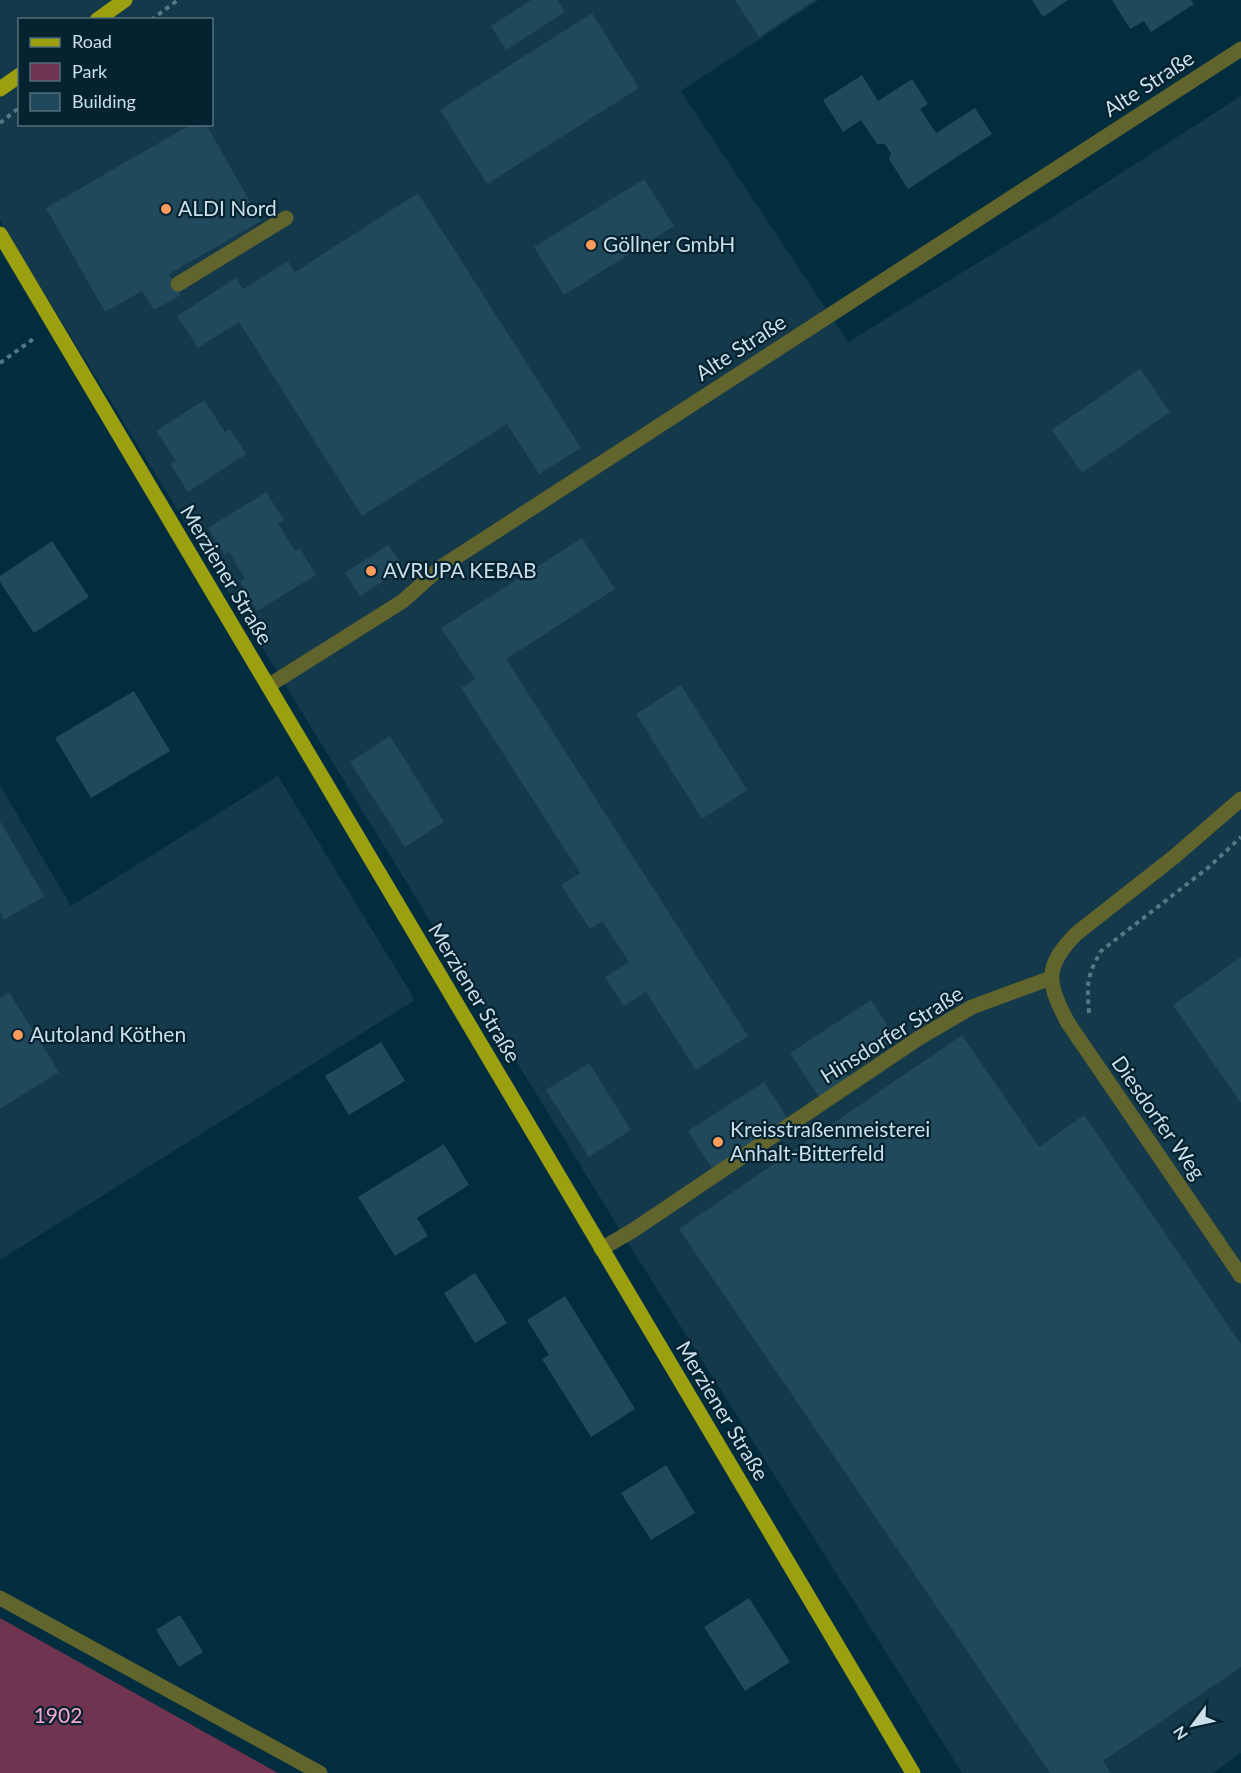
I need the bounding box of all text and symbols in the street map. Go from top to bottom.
legend [18,18,213,126]
text: Road [72,30,112,52]
street label: Alte Straße [1098,44,1198,121]
text: Park [72,60,108,82]
text: Building [72,90,136,112]
place label: ALDI Nord [178,195,277,220]
marker: ALDI Nord [159,202,173,216]
place label: Göllner GmbH [603,231,735,256]
marker: Göllner GmbH [584,238,598,252]
street label: Alte Straße [690,308,790,385]
street label: Merziener Straße [176,500,279,649]
place label: AVRUPA KEBAB [383,557,536,582]
marker: AVRUPA KEBAB [364,564,378,578]
street label: Merziener Straße [424,918,527,1067]
street label: Hinsdorfer Straße [815,980,967,1088]
place label: Autoland Köthen [30,1021,186,1046]
marker: Autoland Köthen [11,1028,25,1042]
street label: Diesdorfer Weg [1107,1050,1211,1184]
place label: Kreisstraßenmeisterei Anhalt-Bitterfeld [730,1116,930,1165]
marker: Kreisstraßenmeisterei Anhalt-Bitterfeld [711,1135,725,1149]
street label: Merziener Straße [672,1336,775,1485]
north arrow [1163,1695,1223,1755]
park label: 1902 [34,1702,82,1727]
text: N [1169,1723,1191,1744]

